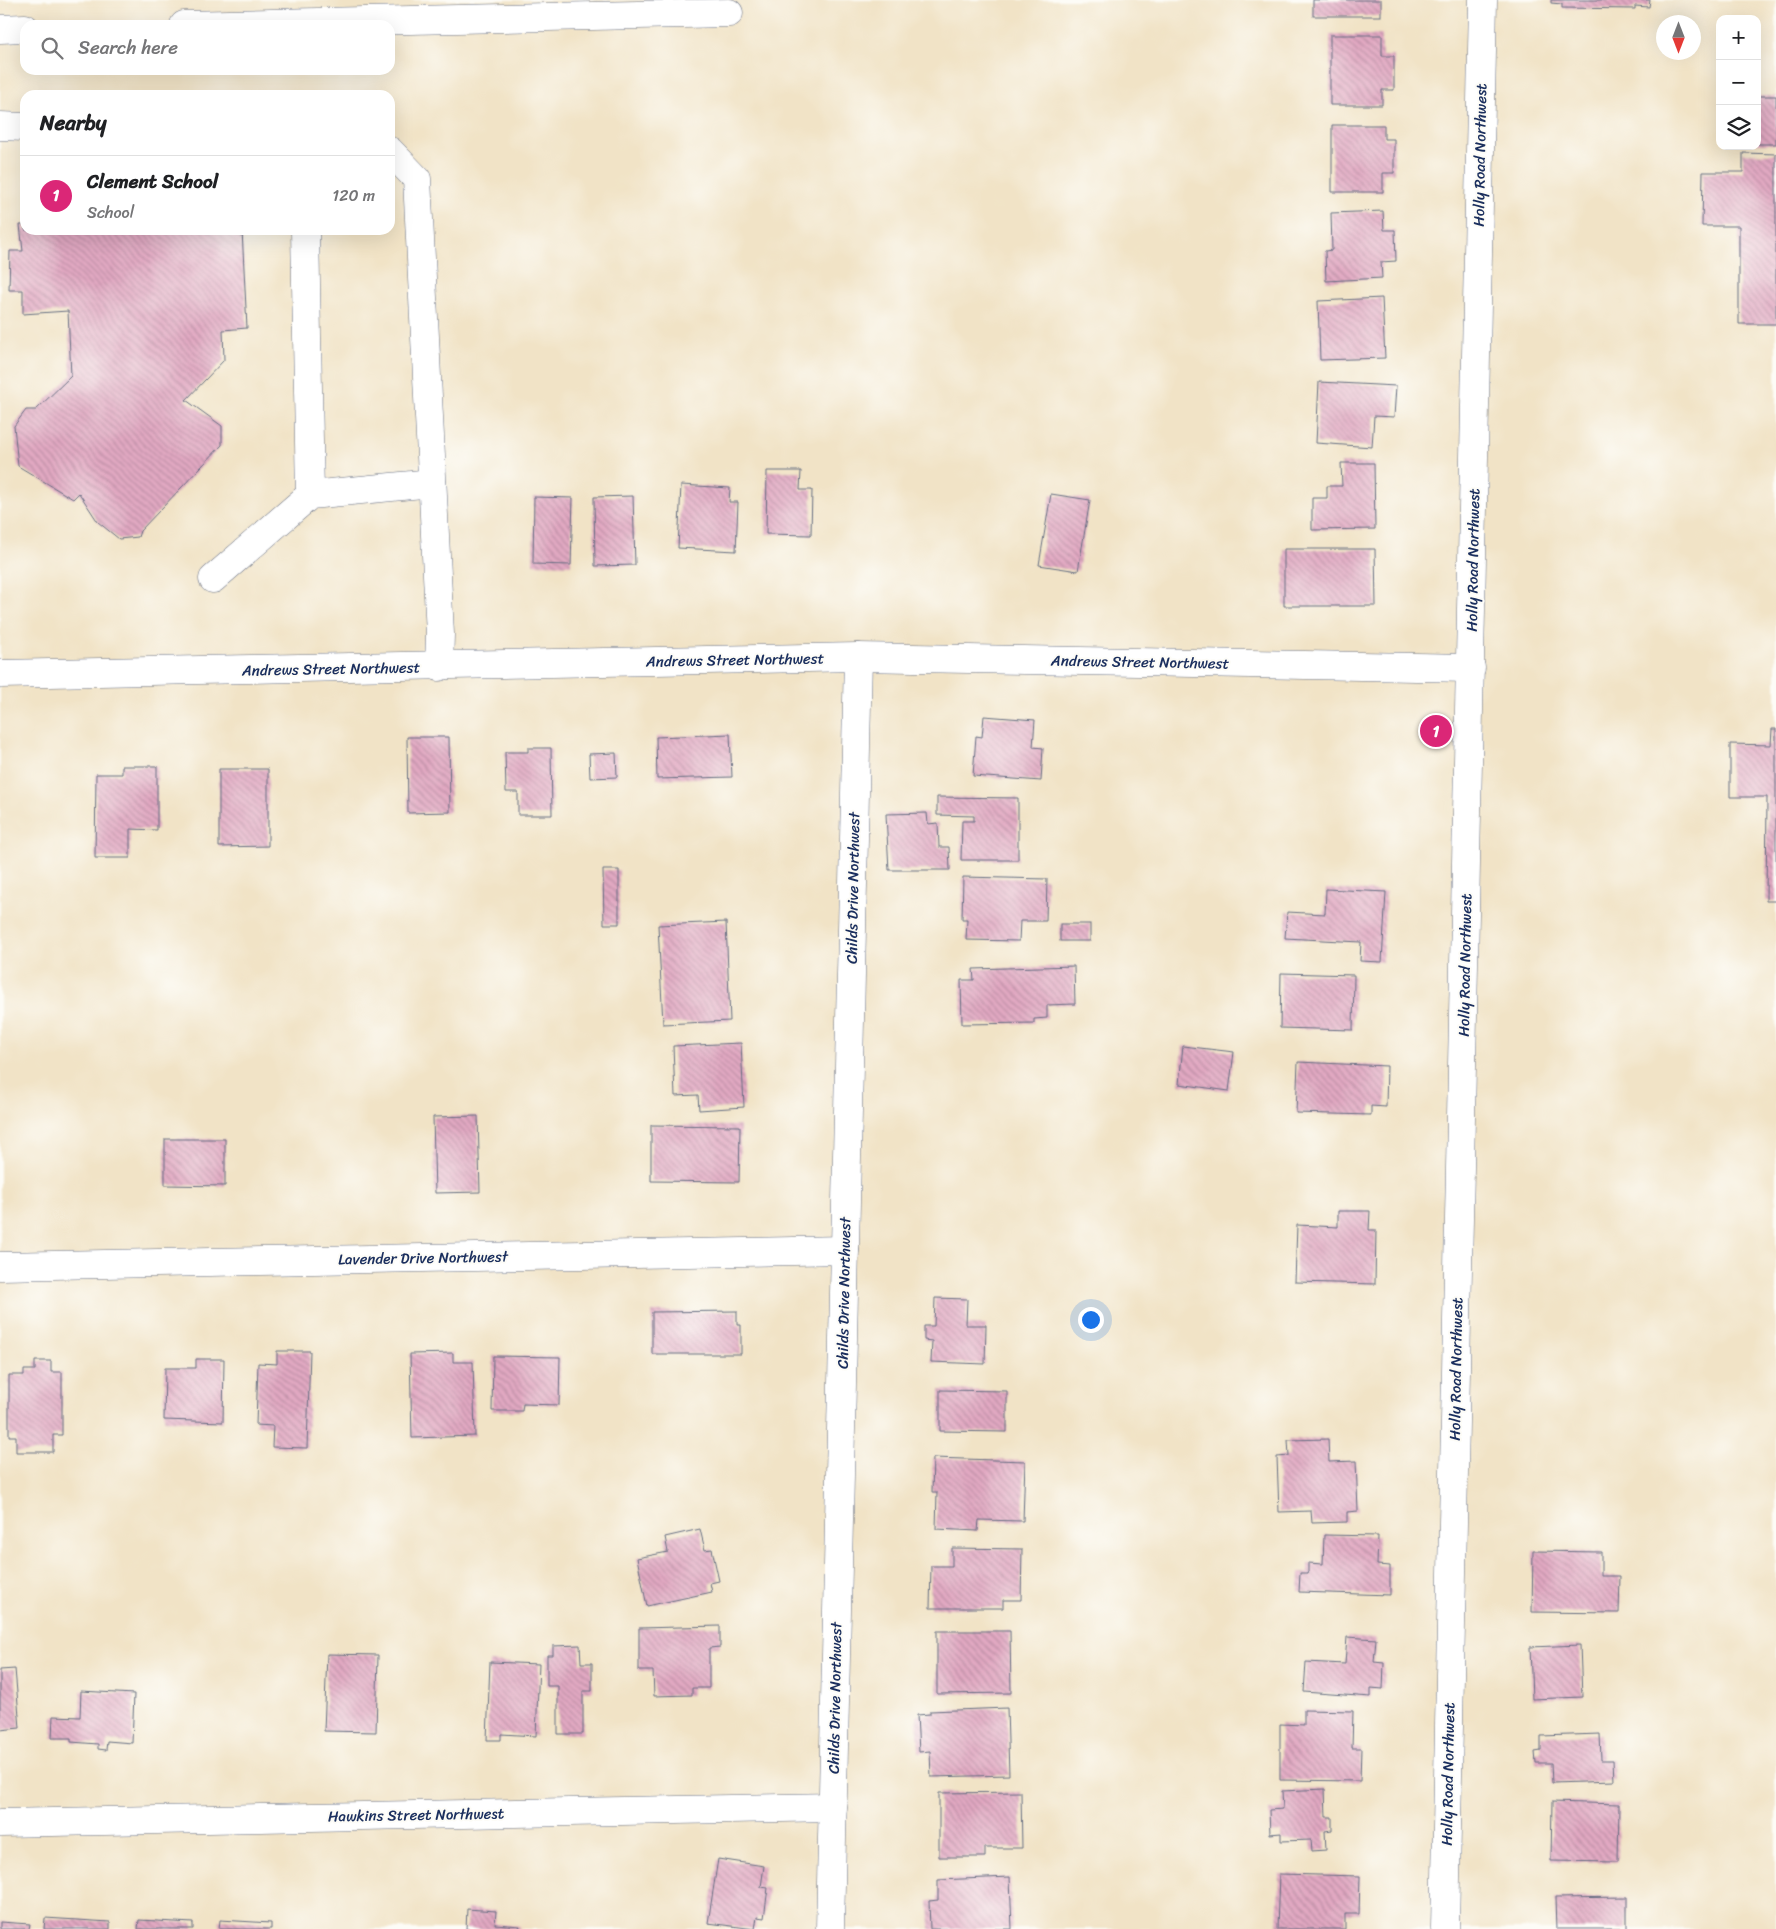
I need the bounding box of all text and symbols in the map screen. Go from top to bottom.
north arrow [1656,15,1701,60]
map controls [1716,15,1761,150]
button: + [1716,15,1761,60]
search box [20,20,395,75]
text: Search here [78,31,178,64]
icon: search [38,34,66,62]
button: − [1716,60,1761,105]
street label: Holly Road Northwest [1466,83,1494,227]
text: Nearby [40,104,106,142]
button: layers [1716,105,1761,150]
text: Clement School [87,165,218,198]
text: 1 [53,181,59,210]
text: 120 m [332,181,375,210]
text: School [87,198,134,227]
street label: Holly Road Northwest [1459,488,1487,632]
street label: Andrews Street Northwest [645,645,825,675]
street label: Andrews Street Northwest [1050,647,1230,677]
street label: Andrews Street Northwest [241,654,421,684]
pin: 1 [1420,712,1452,750]
street label: Childs Drive Northwest [839,811,867,964]
street label: Holly Road Northwest [1451,893,1479,1037]
street label: Childs Drive Northwest [830,1216,858,1369]
street label: Lavender Drive Northwest [338,1244,509,1272]
street label: Holly Road Northwest [1442,1297,1470,1441]
your location [1078,1307,1104,1333]
street label: Childs Drive Northwest [821,1621,849,1774]
street label: Holly Road Northwest [1434,1702,1462,1846]
street label: Hawkins Street Northwest [328,1800,505,1830]

